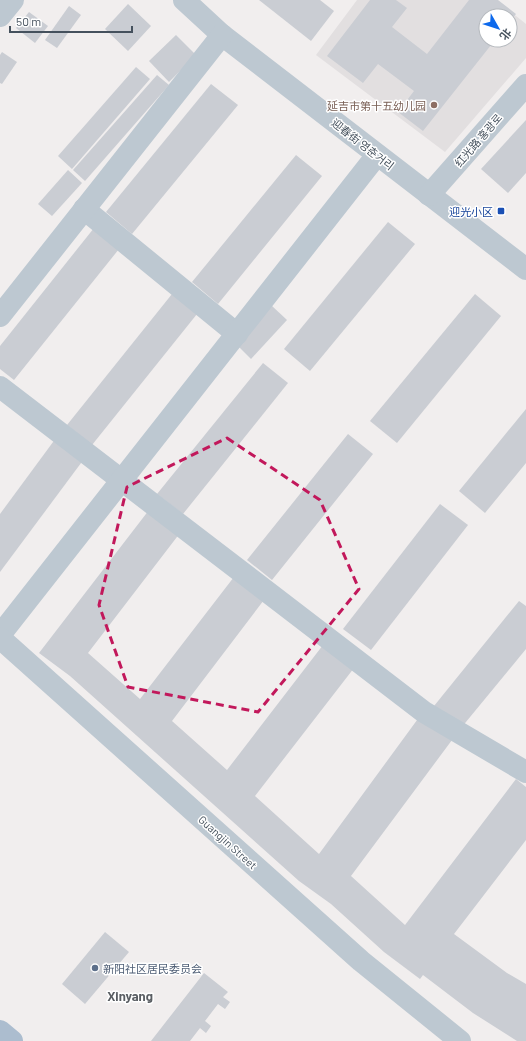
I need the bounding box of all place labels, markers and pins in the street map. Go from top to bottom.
place label: 延吉市第十五幼儿园 [327,99,426,112]
marker: 延吉市第十五幼儿园 [429,100,439,110]
place label: 迎光小区 [449,205,493,218]
marker: 迎光小区 [496,206,506,216]
place label: 新阳社区居民委员会 [103,962,202,975]
marker: 新阳社区居民委员会 [90,963,100,973]

